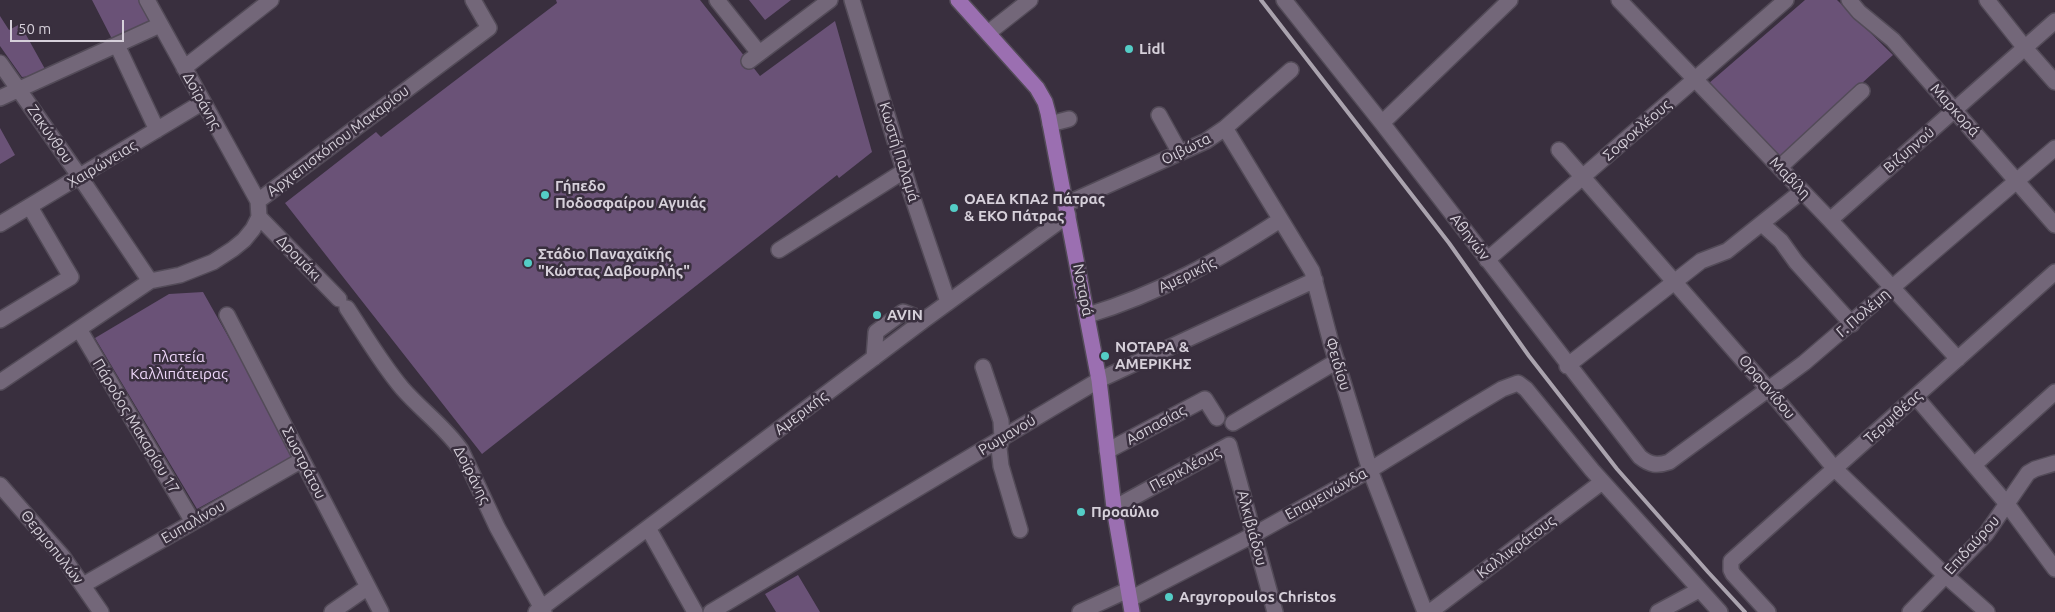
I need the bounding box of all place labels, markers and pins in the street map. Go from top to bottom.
place label: Lidl [1139,40,1165,58]
marker: Lidl [1123,43,1135,55]
place label: Γήπεδο Ποδοσφαίρου Αγυιάς [555,177,706,212]
marker: Γήπεδο Ποδοσφαίρου Αγυιάς [539,189,551,201]
place label: ΟΑΕΔ ΚΠΑ2 Πάτρας & ΕΚΟ Πάτρας [964,190,1105,225]
marker: ΟΑΕΔ ΚΠΑ2 Πάτρας & ΕΚΟ Πάτρας [948,202,960,214]
place label: Στάδιο Παναχαϊκής "Κώστας Δαβουρλής" [538,245,690,280]
marker: Στάδιο Παναχαϊκής "Κώστας Δαβουρλής" [522,257,534,269]
place label: AVIN [887,306,923,324]
marker: AVIN [871,309,883,321]
place label: ΝΟΤΑΡΑ & ΑΜΕΡΙΚΗΣ [1115,338,1192,373]
marker: ΝΟΤΑΡΑ & ΑΜΕΡΙΚΗΣ [1099,350,1111,362]
place label: Προαύλιο [1091,503,1159,521]
marker: Προαύλιο [1075,506,1087,518]
place label: Argyropoulos Christos [1179,588,1336,606]
marker: Argyropoulos Christos [1163,591,1175,603]

